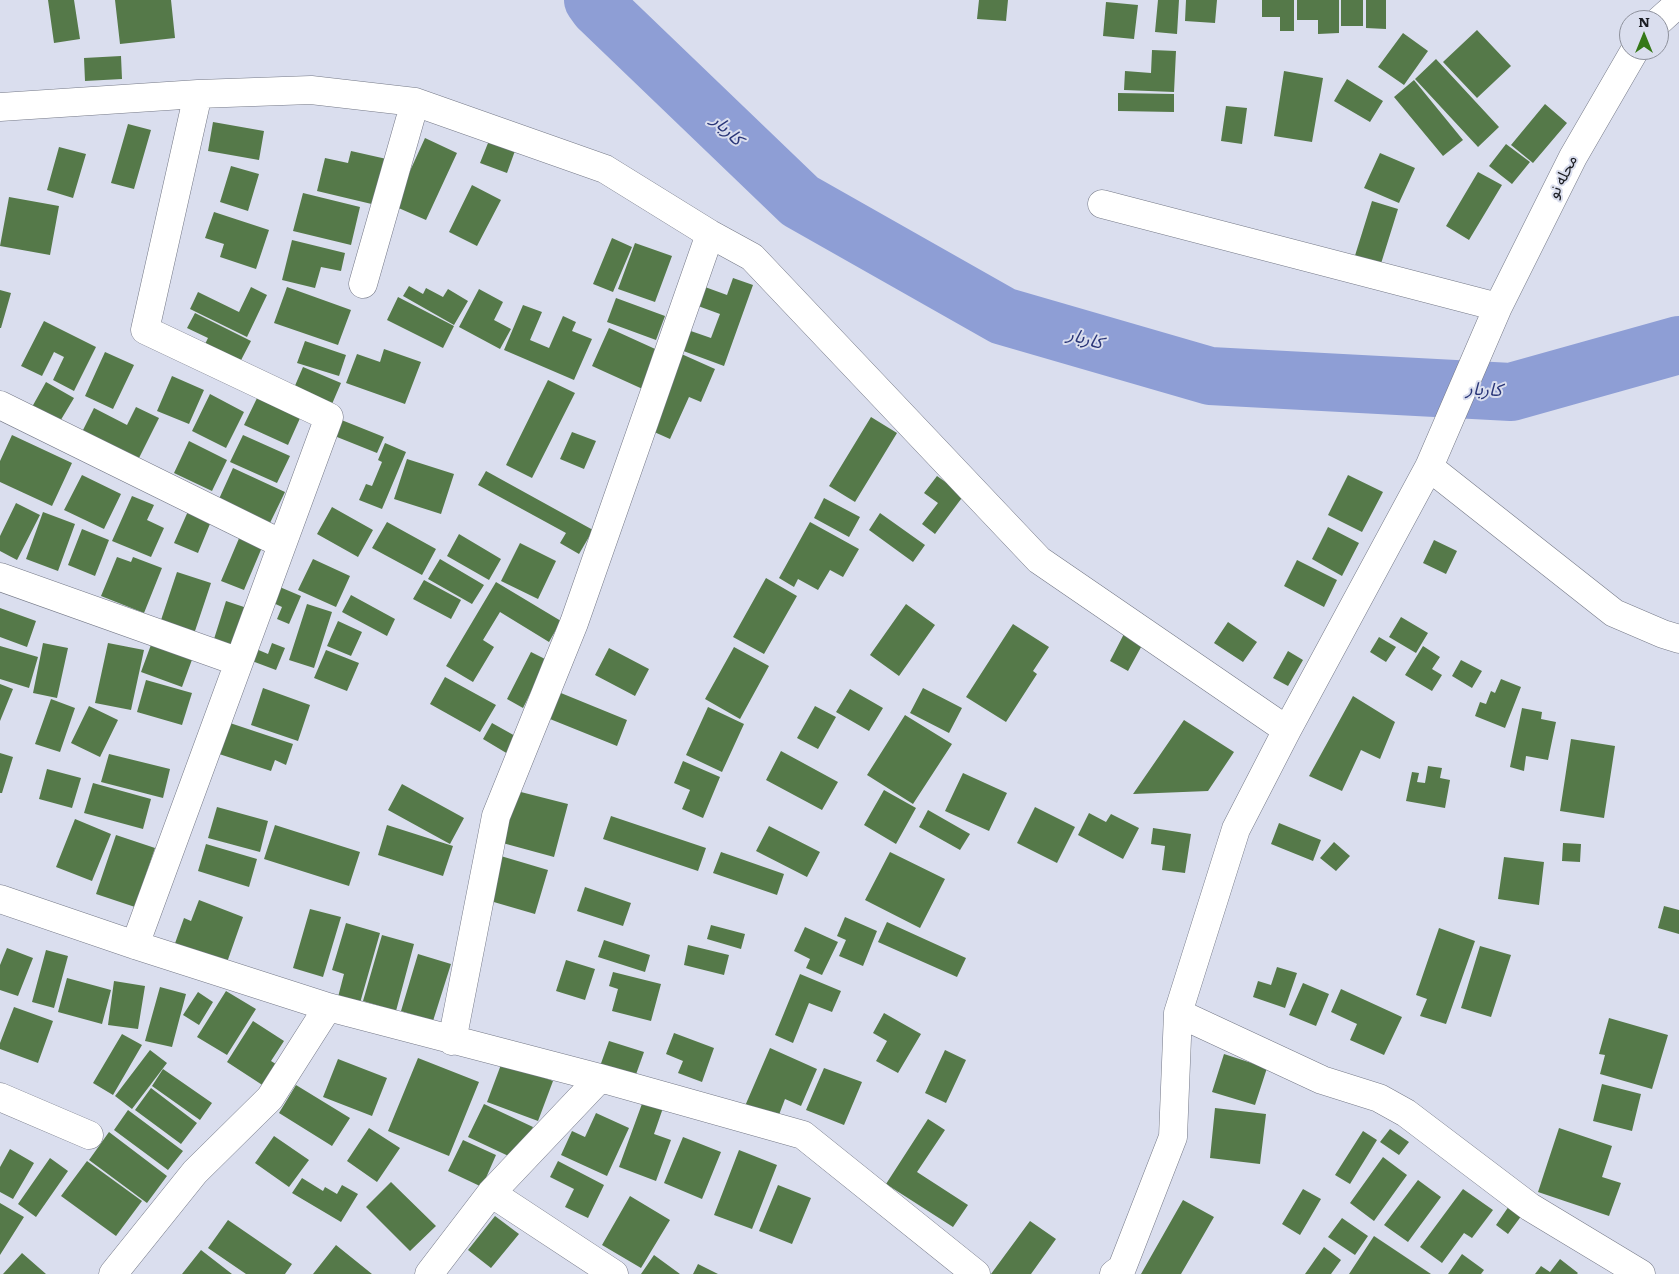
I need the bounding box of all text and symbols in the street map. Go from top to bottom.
north arrow [1619,10,1669,60]
text: N [1638,11,1650,31]
water label: کاربار [707,110,747,150]
street label: محله نو [1544,152,1582,202]
water label: کاربار [1065,324,1105,354]
water label: کاربار [1466,378,1502,402]

